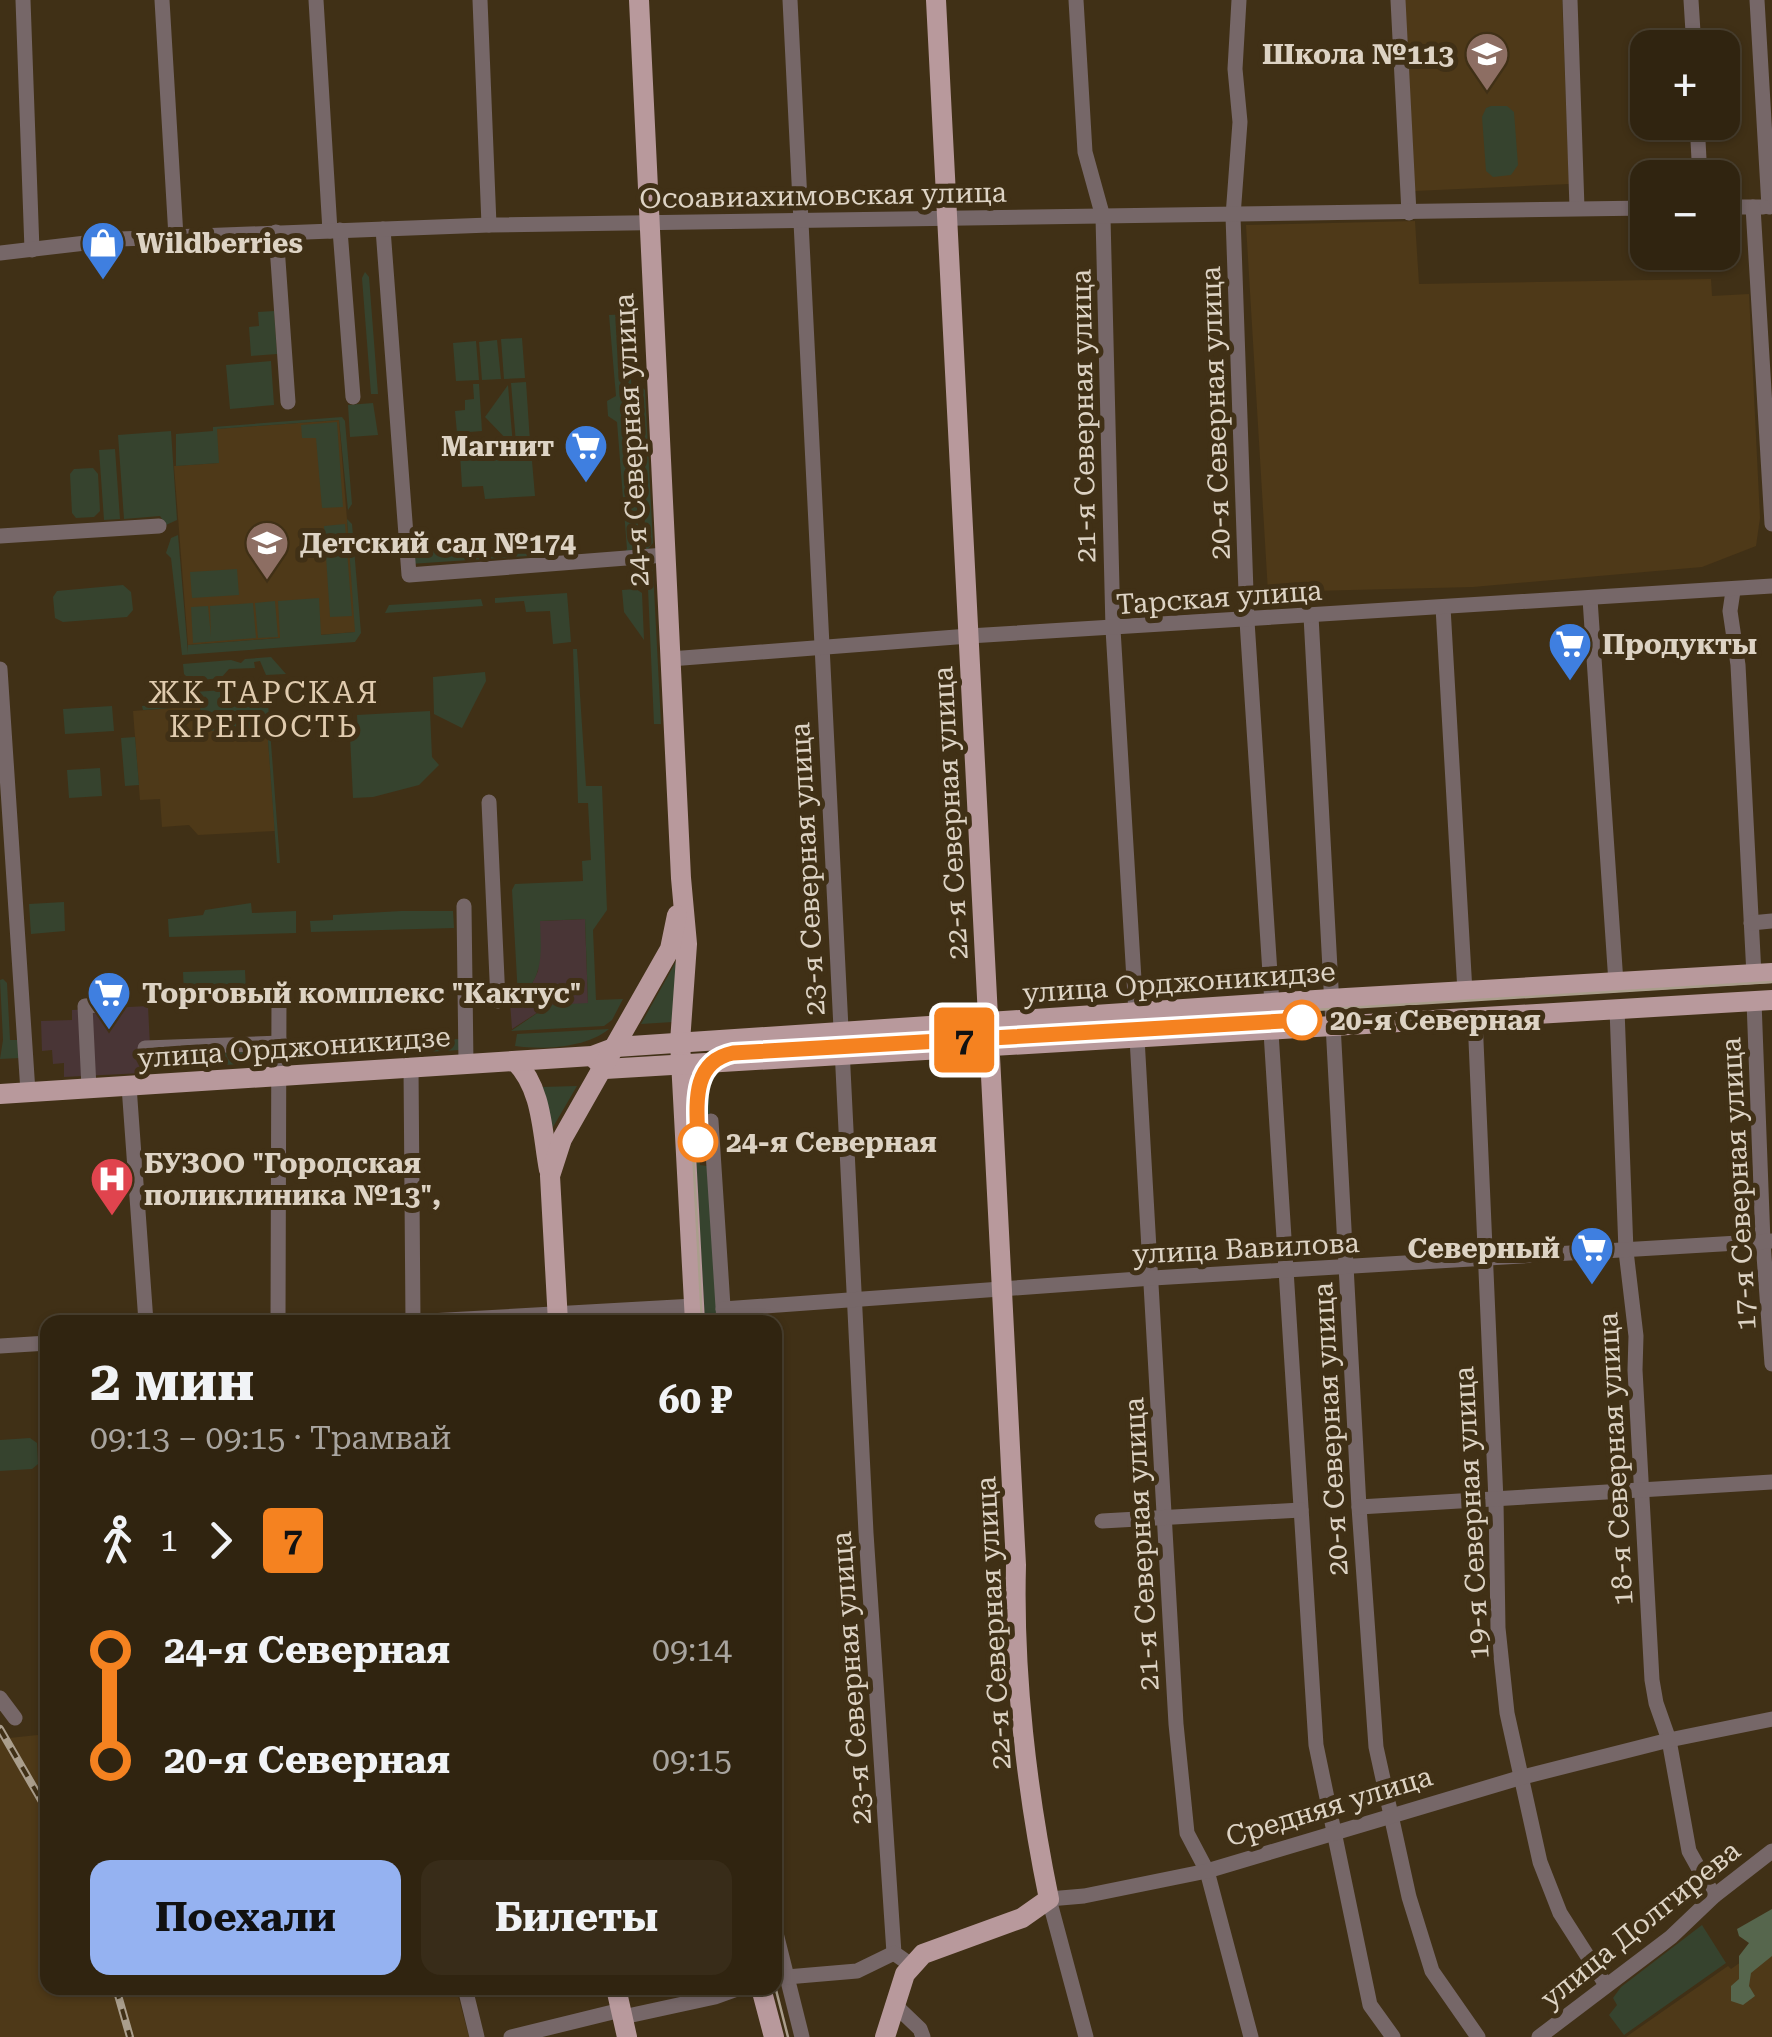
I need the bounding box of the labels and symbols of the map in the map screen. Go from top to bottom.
school or university icon: Школа №113 [1464,31,1510,92]
place label: Школа №113 [1262,38,1454,71]
street label: Осоавиахимовская улица [639,176,1007,215]
shop icon: Wildberries [80,220,126,281]
place label: Wildberries [136,227,303,260]
street label: 20-я Северная улица [1194,266,1237,560]
street label: 21-я Северная улица [1064,269,1103,563]
street label: 24-я Северная улица [607,292,656,588]
supermarket icon: Магнит [563,423,609,484]
place label: Магнит [441,430,554,463]
school or university icon: Детский сад №174 [244,520,290,581]
place label: Детский сад №174 [300,527,576,560]
street label: Тарская улица [1115,574,1323,621]
supermarket icon: Продукты [1547,621,1593,682]
place label: Продукты [1602,628,1757,661]
street label: 22-я Северная улица [926,665,975,961]
district label: ЖК ТАРСКАЯ КРЕПОСТЬ [148,675,380,744]
street label: 23-я Северная улица [783,721,832,1017]
street label: улица Орджоникидзе [1021,955,1337,1010]
supermarket icon: Торговый комплекс "Кактус" [86,970,132,1031]
place label: Торговый комплекс "Кактус" [142,977,581,1010]
marker: 20-я Северная [1283,1001,1321,1039]
place label: 20-я Северная [1330,1004,1541,1037]
line badge: 7 [932,1008,996,1072]
street label: улица Орджоникидзе [136,1020,452,1075]
street label: 17-я Северная улица [1714,1036,1763,1332]
marker: 24-я Северная [679,1123,717,1161]
place label: 24-я Северная [726,1126,937,1159]
place label: БУЗОО "Городская поликлиника №13", [144,1147,441,1212]
hospital icon: БУЗОО "Городская поликлиника №13", [89,1156,135,1217]
supermarket icon: Северный [1569,1225,1615,1286]
street label: улица Вавилова [1132,1226,1360,1271]
place label: Северный [1408,1232,1560,1265]
street label: 20-я Северная улица [1306,1281,1355,1577]
street label: 18-я Северная улица [1591,1311,1640,1607]
street label: 19-я Северная улица [1447,1365,1496,1661]
street label: 21-я Северная улица [1117,1396,1166,1692]
street label: 22-я Северная улица [969,1475,1018,1771]
street label: 23-я Северная улица [825,1530,878,1826]
street label: Средняя улица [1222,1759,1436,1854]
street label: улица Долгирева [1534,1834,1747,2015]

